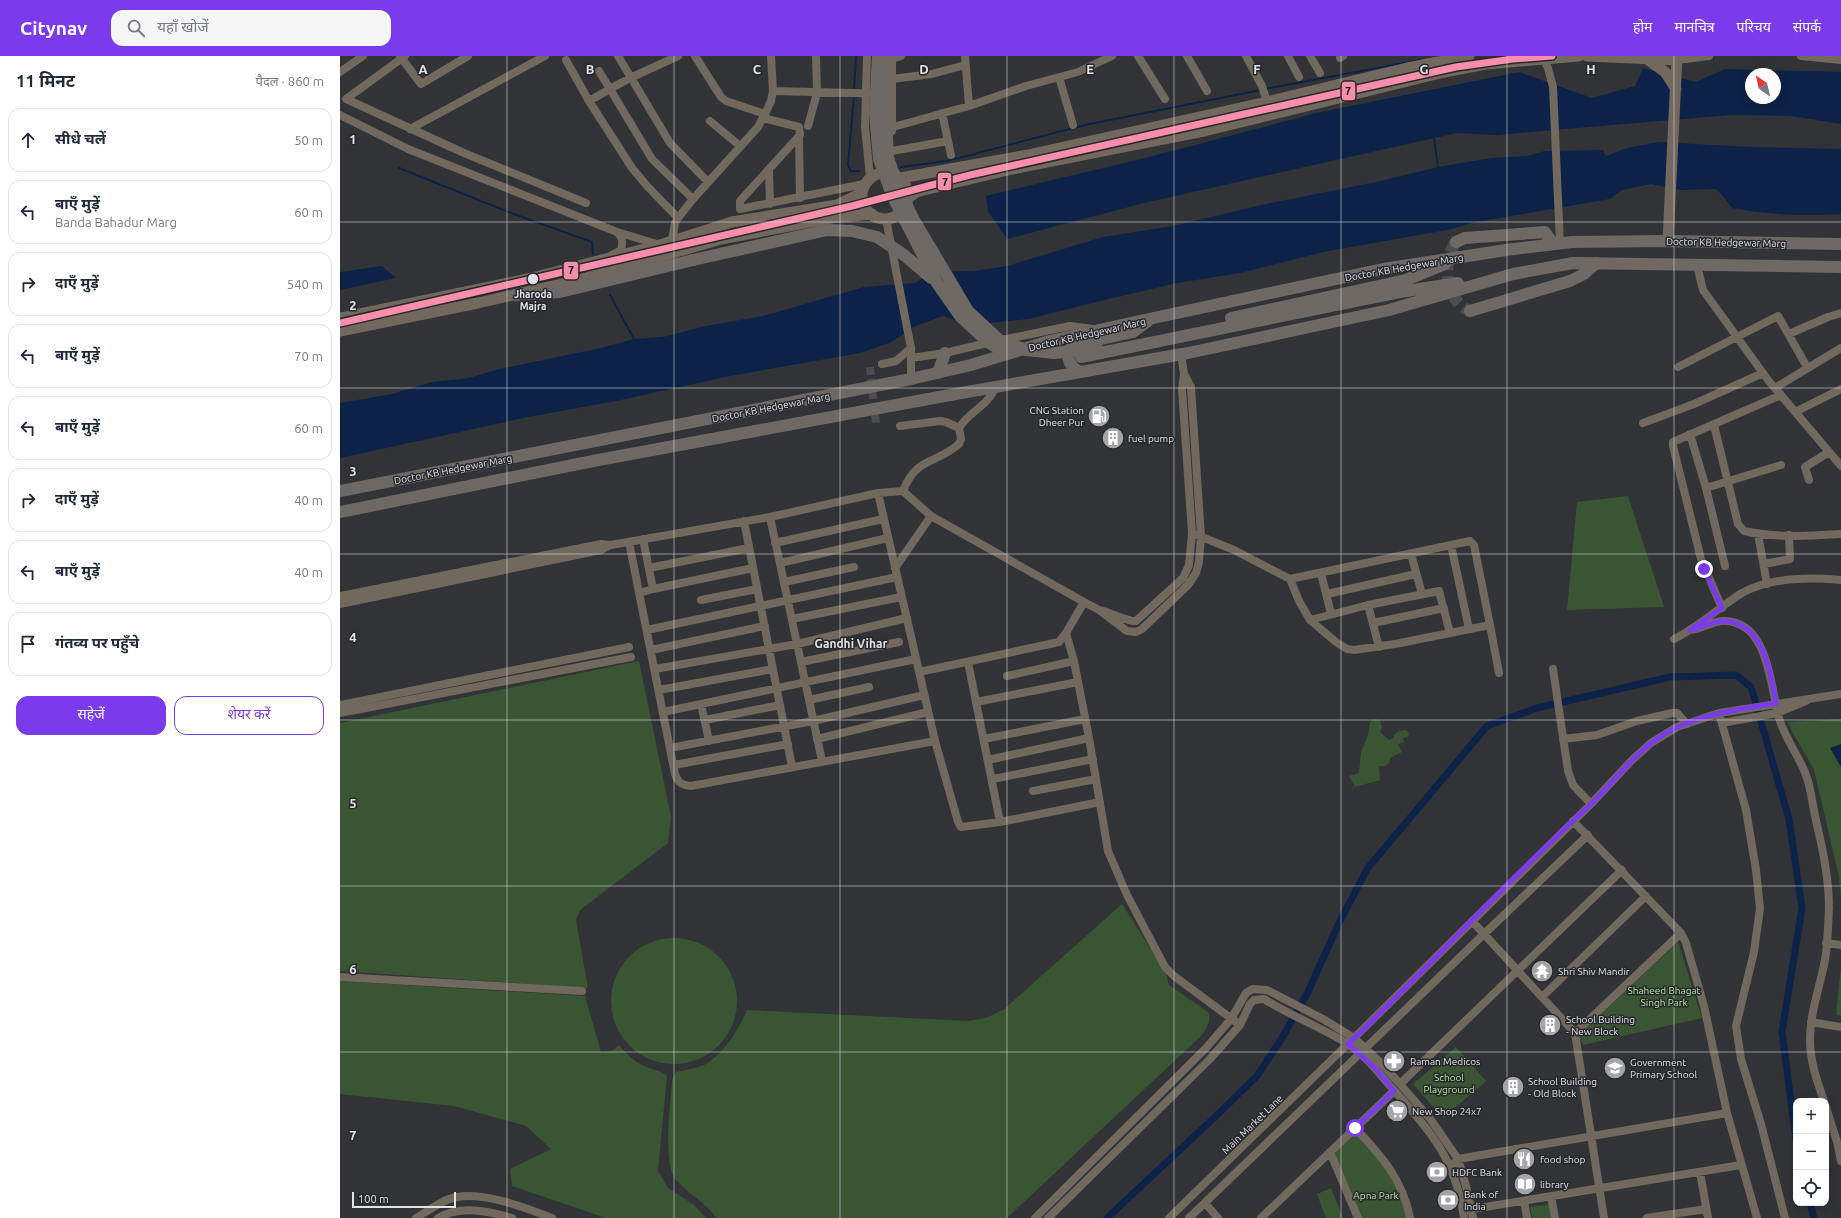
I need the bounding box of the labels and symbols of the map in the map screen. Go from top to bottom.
text: A [418,62,428,76]
text: B [586,62,595,76]
text: C [753,62,762,76]
text: D [919,62,929,76]
text: E [1086,62,1094,76]
text: F [1253,62,1261,76]
text: G [1420,62,1429,76]
text: H [1586,62,1596,76]
north arrow [1745,68,1781,104]
line badge: 7 [1341,81,1356,101]
text: 7 [1345,85,1351,97]
text: 1 [349,132,357,146]
line badge: 7 [937,172,952,191]
text: 7 [942,176,948,188]
street label: Doctor KB Hedgewar Marg [1666,236,1786,249]
street label: Doctor KB Hedgewar Marg [1344,252,1464,283]
line badge: 7 [563,261,579,280]
text: 7 [568,264,574,276]
marker: Jharoda Majra [526,272,540,286]
place label: Jharoda Majra [514,289,552,312]
text: 2 [349,298,357,312]
street label: Doctor KB Hedgewar Marg [1027,316,1147,353]
street label: Doctor KB Hedgewar Marg [711,391,831,424]
fuel station icon: CNG Station Dheer Pur [1086,403,1112,429]
place label: CNG Station Dheer Pur [1030,405,1084,428]
building icon: fuel pump [1100,425,1126,451]
place label: fuel pump [1128,433,1174,444]
street label: Doctor KB Hedgewar Marg [393,453,513,486]
text: 3 [349,464,357,478]
route end [1695,560,1713,578]
text: 4 [349,630,357,644]
district label: Gandhi Vihar [815,637,887,650]
text: 5 [349,796,357,810]
temple icon: Shri Shiv Mandir [1529,958,1555,984]
text: 6 [349,962,357,976]
place label: Shri Shiv Mandir [1558,966,1630,977]
park label: Shaheed Bhagat Singh Park [1628,985,1701,1008]
building icon: School Building - New Block [1537,1012,1563,1038]
place label: School Building - New Block [1566,1014,1635,1037]
pharmacy icon: Raman Medicos [1381,1048,1407,1074]
school or university icon: Government Primary School [1602,1055,1628,1081]
place label: Raman Medicos [1410,1056,1480,1067]
place label: Government Primary School [1630,1057,1697,1080]
park label: School Playground [1423,1072,1475,1095]
building icon: School Building - Old Block [1500,1074,1526,1100]
place label: School Building - Old Block [1528,1076,1597,1099]
street label: Main Market Lane [1220,1093,1285,1156]
supermarket icon: New Shop 24x7 [1384,1098,1410,1124]
place label: New Shop 24x7 [1412,1106,1482,1117]
route start [1346,1119,1364,1137]
text: 7 [349,1128,357,1142]
restaurant icon: food shop [1511,1146,1537,1172]
place label: food shop [1540,1154,1586,1165]
bank icon: HDFC Bank [1424,1159,1450,1185]
place label: HDFC Bank [1452,1167,1502,1178]
library icon: library [1512,1171,1538,1197]
place label: library [1540,1179,1569,1190]
bank icon: Bank of India [1435,1187,1461,1213]
place label: Bank of India [1464,1189,1498,1212]
scale bar [352,1190,456,1209]
park label: Apna Park [1353,1190,1399,1201]

